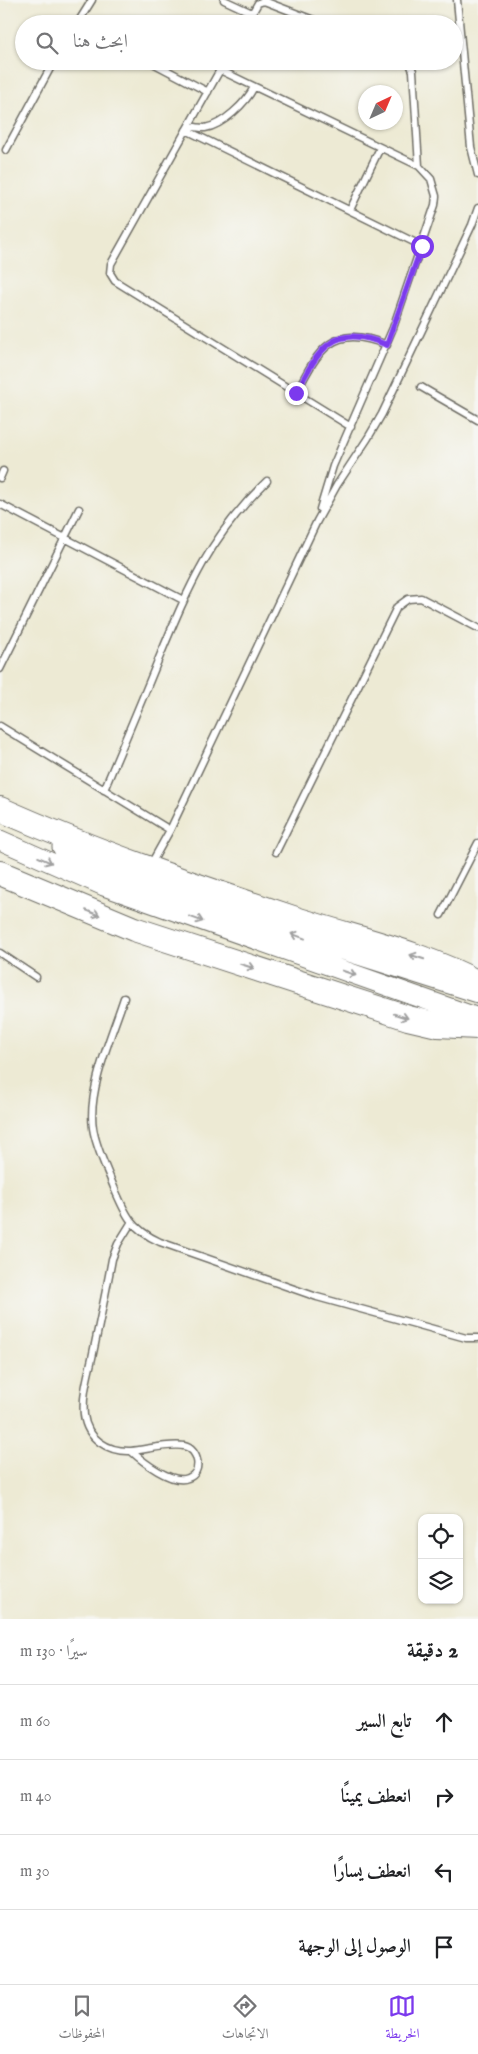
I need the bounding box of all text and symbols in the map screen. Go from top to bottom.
search box [15,15,463,70]
icon: search [33,29,61,57]
text: ابحث هنا [73,30,128,54]
north arrow [358,85,403,130]
route start [411,235,434,258]
route end [285,382,308,405]
one-way arrow [37,855,52,865]
one-way arrow [85,908,100,918]
one-way arrow [188,915,203,924]
one-way arrow [291,931,306,940]
one-way arrow [410,951,426,961]
one-way arrow [239,961,255,971]
one-way arrow [341,969,356,978]
one-way arrow [393,1011,409,1021]
map controls [418,1514,463,1604]
button: locate [418,1514,463,1559]
button: layers [418,1559,463,1604]
text: 2 دقيقة [407,1638,458,1665]
text: سيرًا · 130 m [20,1642,88,1662]
icon: ahead [430,1708,458,1736]
text: تابع السير [357,1710,411,1734]
text: 60 m [20,1712,50,1732]
icon: right [430,1783,458,1811]
text: انعطف يمينًا [341,1785,411,1809]
text: 40 m [20,1787,52,1807]
icon: left [430,1858,458,1886]
text: انعطف يسارًا [333,1860,411,1884]
text: 30 m [20,1862,50,1882]
icon: arrive [430,1933,458,1961]
text: الوصول إلى الوجهة [299,1935,411,1959]
tab: المحفوظات [59,1992,105,2047]
tab: الاتجاهات [222,1992,268,2047]
tab: الخريطة [385,1992,420,2047]

